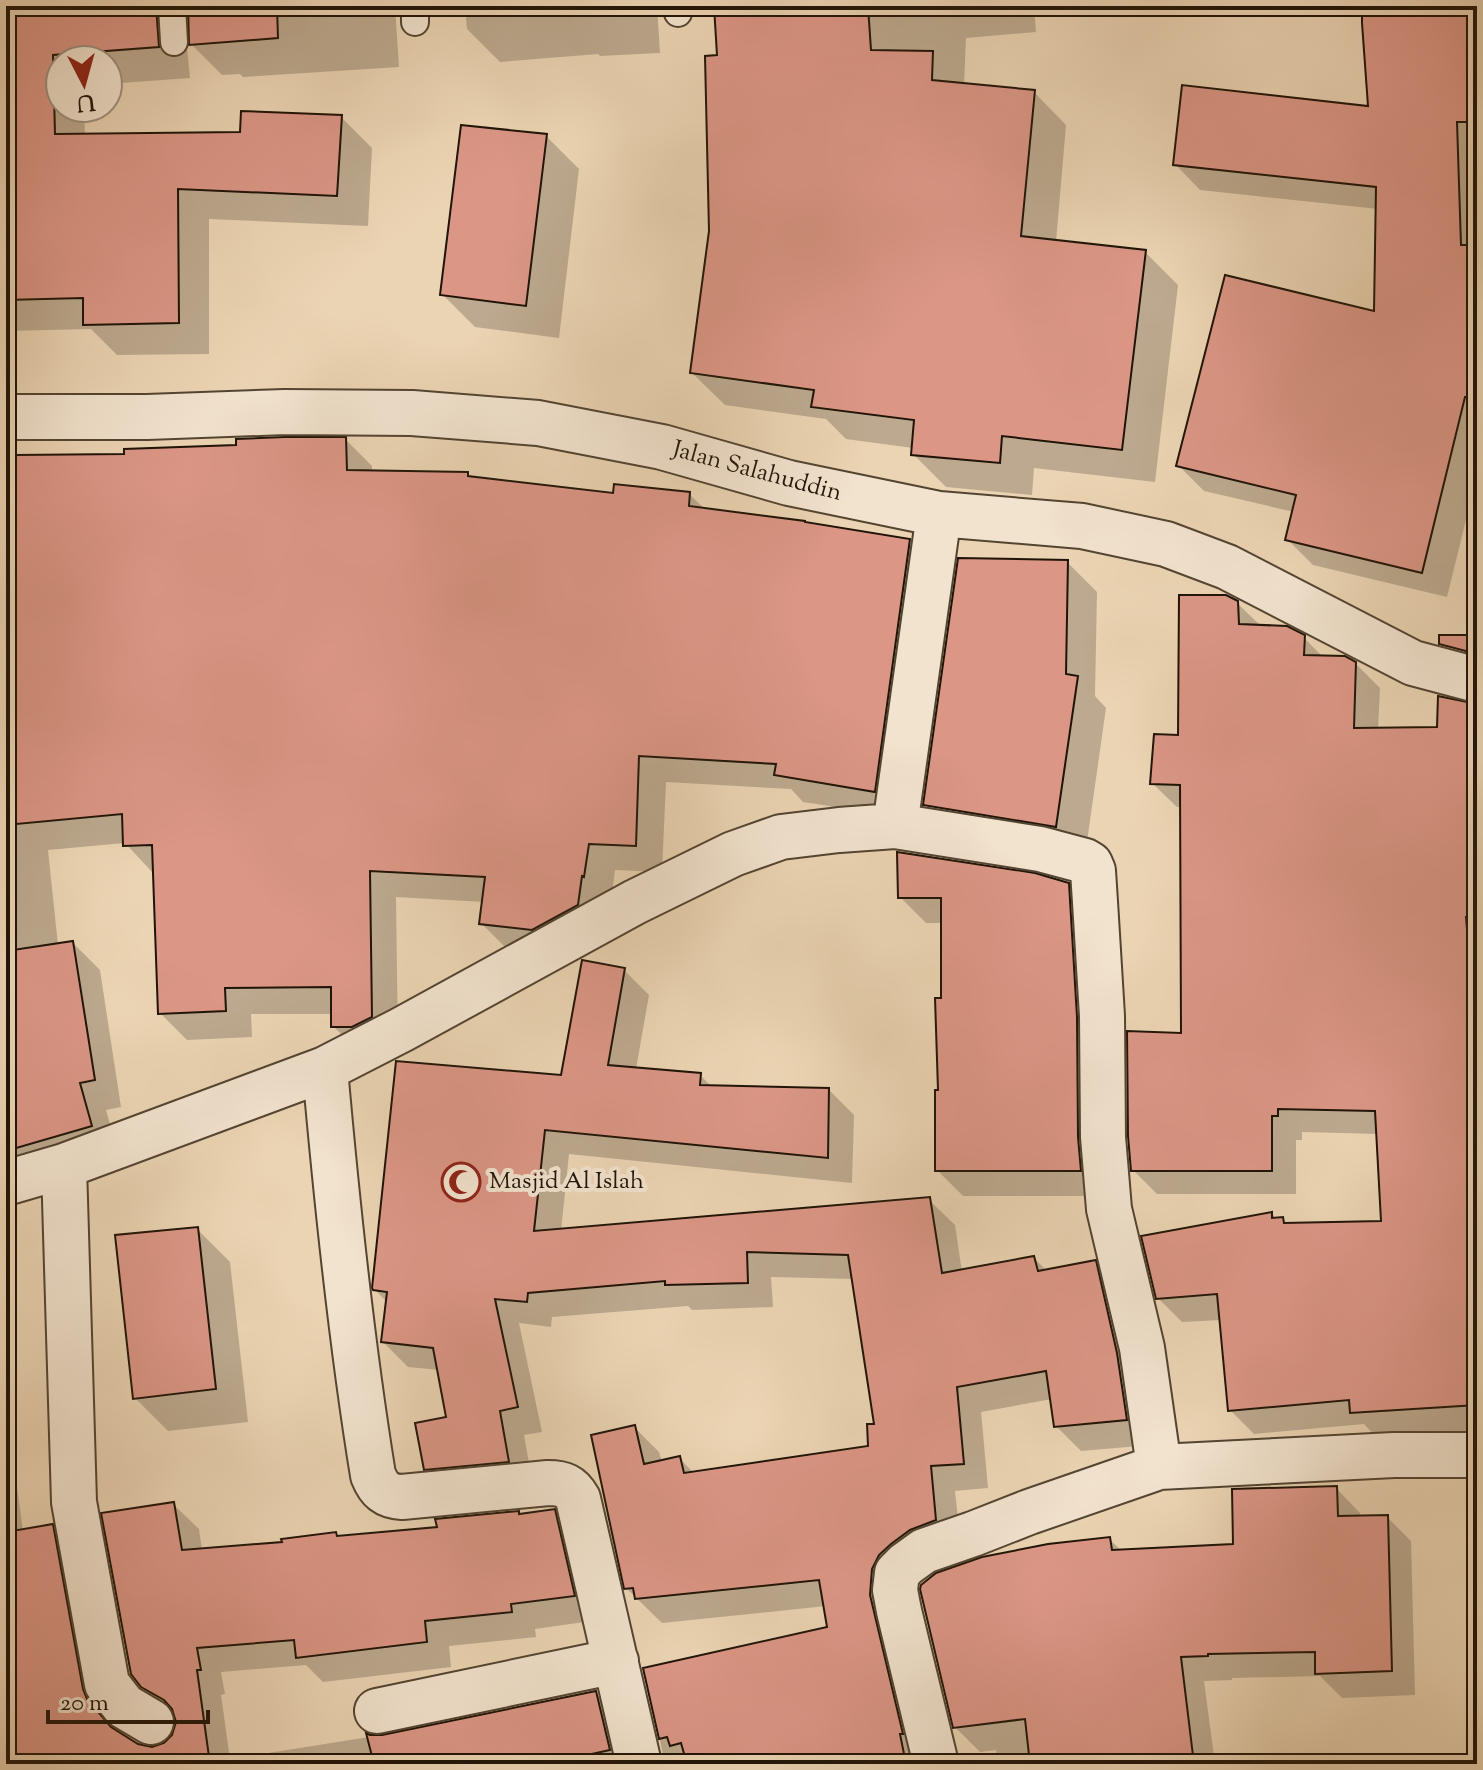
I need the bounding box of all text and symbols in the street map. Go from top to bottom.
north arrow [44,44,124,124]
text: U [75,84,96,118]
street label: Jalan Salahuddin [667,433,845,511]
mosque icon: Masjid Al Islah [440,1161,482,1203]
place label: Masjid Al Islah [489,1165,644,1199]
scale bar [48,1674,208,1724]
text: 20 m [60,1687,109,1721]

